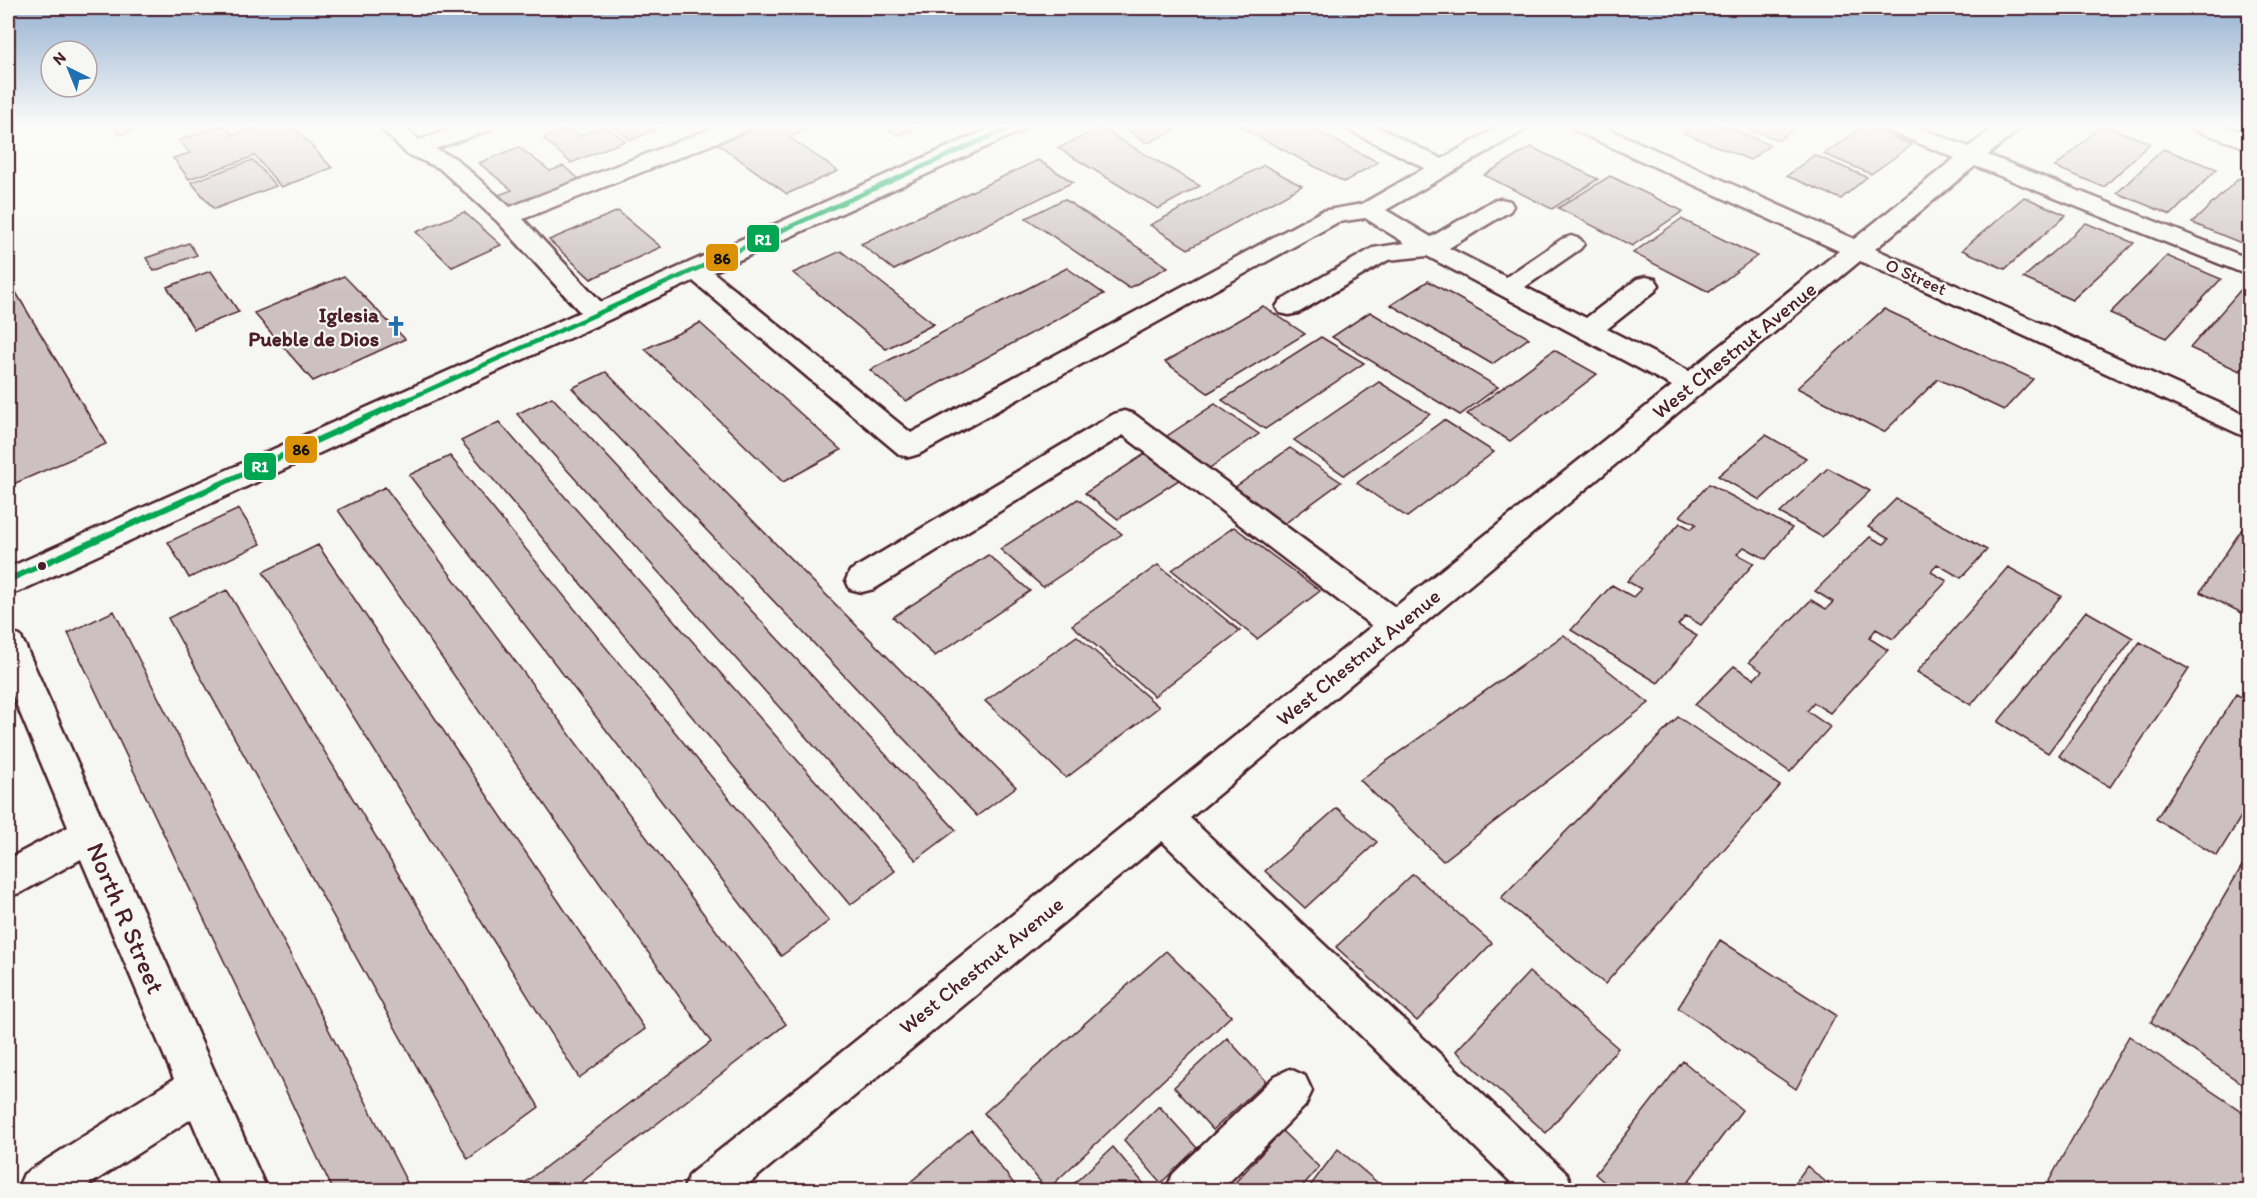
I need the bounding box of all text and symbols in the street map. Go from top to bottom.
north arrow [39,39,99,99]
text: N [49,48,70,69]
line badge: R1 [746,224,780,253]
text: R1 [754,230,772,249]
line badge: 86 [705,243,739,272]
text: 86 [713,249,731,268]
street label: O Street [1882,254,1950,300]
street label: West Chestnut Avenue [1647,276,1821,424]
place label: Iglesia Pueble de Dios [248,302,380,351]
church icon: Iglesia Pueble de Dios [384,314,408,338]
line badge: 86 [284,435,318,464]
text: 86 [292,440,310,459]
line badge: R1 [243,452,277,481]
text: R1 [251,457,269,476]
unlabelled marker [36,560,48,572]
street label: West Chestnut Avenue [1271,583,1445,731]
street label: North R Street [80,838,172,999]
street label: West Chestnut Avenue [894,891,1068,1039]

